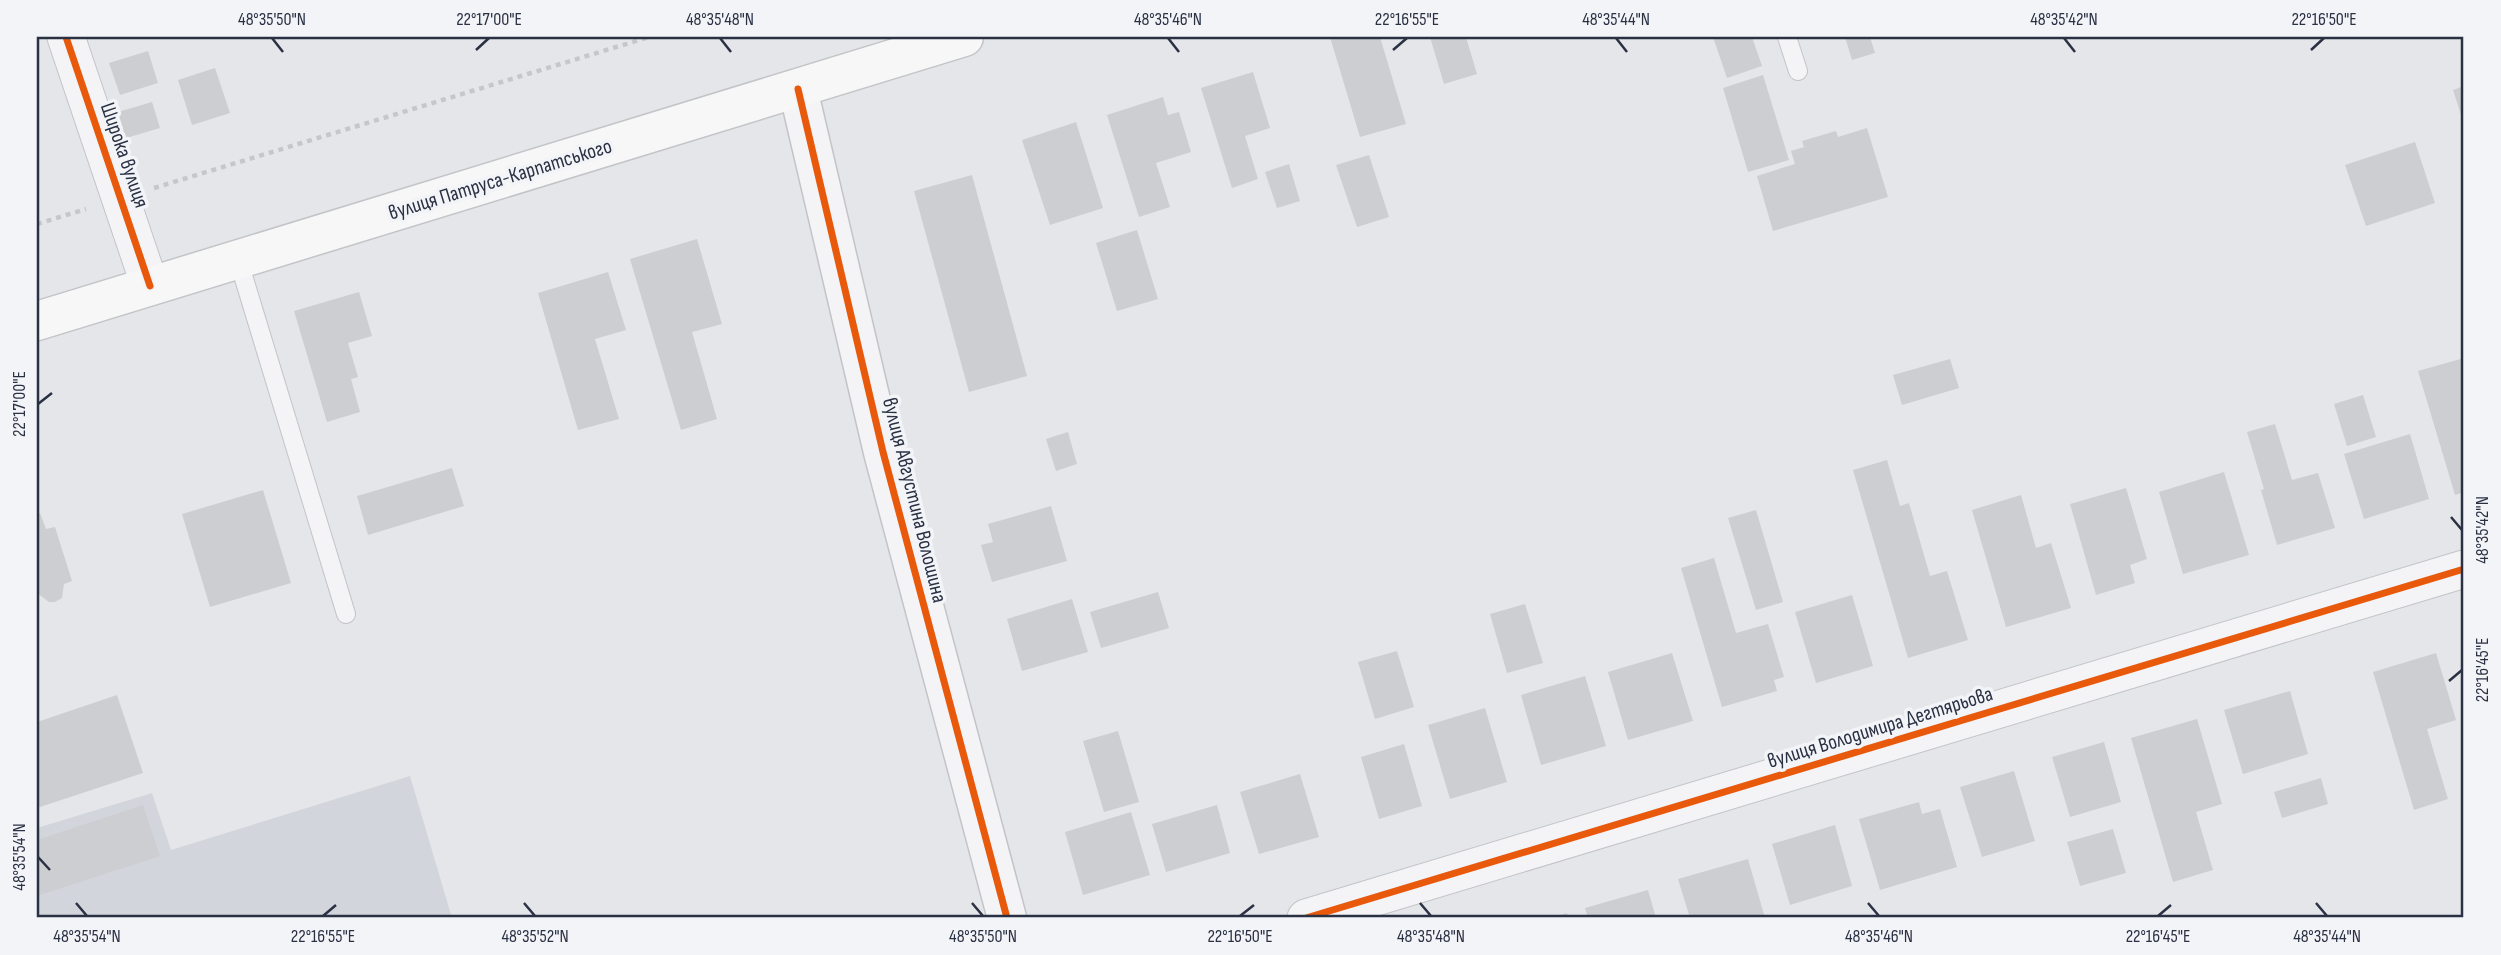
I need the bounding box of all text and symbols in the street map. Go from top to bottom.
text: 48°35'50"N [238,9,306,30]
text: 22°17'00"E [456,9,522,30]
text: 48°35'48"N [686,9,754,30]
text: 48°35'46"N [1134,9,1202,30]
text: 22°16'55"E [1375,9,1439,30]
text: 48°35'44"N [1582,9,1650,30]
text: 48°35'42"N [2030,9,2098,30]
text: 22°16'50"E [2291,9,2357,30]
street label: Широка вулиця [95,99,154,211]
street label: вулиця Патруса-Карпатського [385,134,615,225]
text: 22°17'00"E [9,371,30,437]
street label: вулиця Августина Волошина [877,395,952,605]
text: 48°35'42"N [2472,496,2493,564]
text: 22°16'45"E [2472,638,2493,702]
street label: вулиця Володимира Дегтярьова [1764,681,1996,774]
text: 48°35'54"N [9,823,30,891]
text: 48°35'54"N [53,926,121,947]
text: 22°16'55"E [291,926,355,947]
text: 48°35'52"N [501,926,569,947]
text: 48°35'50"N [949,926,1017,947]
text: 22°16'50"E [1207,926,1273,947]
text: 48°35'48"N [1397,926,1465,947]
text: 48°35'46"N [1845,926,1913,947]
text: 22°16'45"E [2126,926,2190,947]
text: 48°35'44"N [2293,926,2361,947]

